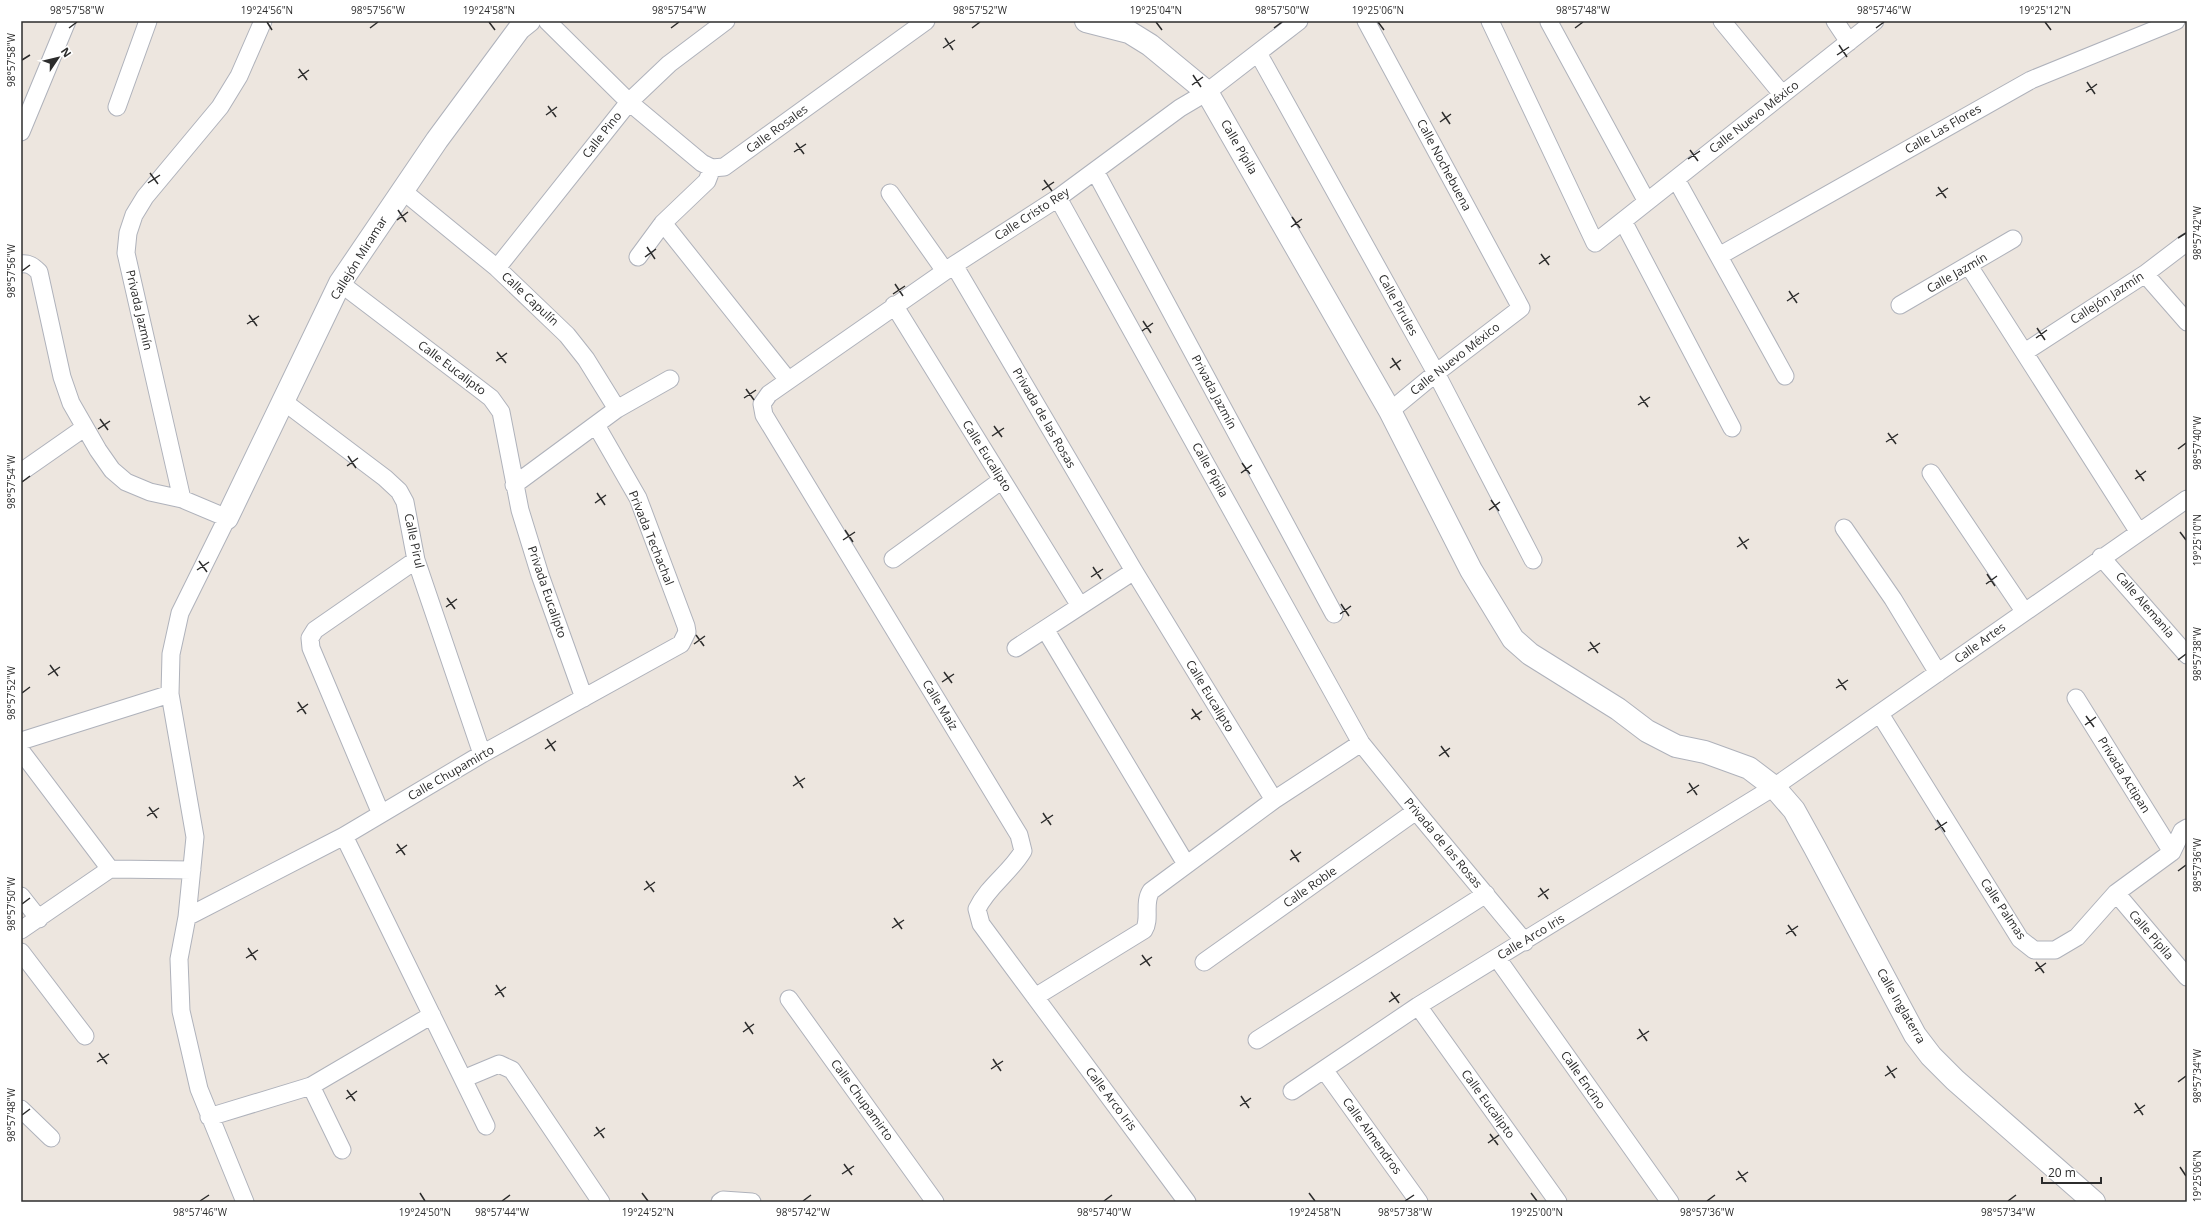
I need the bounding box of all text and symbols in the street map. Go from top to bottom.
text: 98°57'58"W [50,3,105,17]
text: 19°24'56"N [241,3,293,17]
text: 98°57'56"W [351,3,406,17]
text: 19°24'58"N [463,3,515,17]
text: 98°57'54"W [652,3,707,17]
text: 98°57'52"W [953,3,1008,17]
text: 19°25'04"N [1130,3,1182,17]
text: 98°57'50"W [1255,3,1310,17]
text: 19°25'06"N [1352,3,1404,17]
text: 98°57'48"W [1556,3,1611,17]
text: 98°57'46"W [1857,3,1912,17]
text: 19°25'12"N [2019,3,2071,17]
text: 98°57'58"W [4,32,18,87]
north arrow [38,38,78,78]
text: N [58,44,75,60]
street label: Calle Nuevo México [1705,76,1802,157]
street label: Calle Rosales [742,100,811,157]
street label: Calle Las Flores [1901,100,1984,157]
street label: Calle Pino [578,108,625,162]
street label: Calle Pípila [1217,116,1262,177]
street label: Calle Nochebuena [1413,116,1476,214]
street label: Calle Cristo Rey [991,182,1073,244]
text: 98°57'42"W [2190,205,2204,260]
street label: Callejón Miramar [326,213,391,303]
text: 98°57'56"W [4,243,18,298]
street label: Calle Jazmín [1923,248,1990,297]
street label: Callejón Jazmín [2067,267,2147,328]
street label: Privada Jazmín [122,268,157,352]
street label: Calle Capulín [498,268,563,330]
street label: Calle Pirules [1374,271,1423,339]
street label: Calle Nuevo México [1406,318,1503,399]
street label: Calle Eucalipto [415,336,490,399]
street label: Privada Jazmín [1188,352,1241,432]
street label: Privada de las Rosas [1009,364,1080,471]
text: 98°57'40"W [2190,415,2204,470]
street label: Calle Eucalipto [959,417,1016,495]
street label: Calle Pípila [1188,439,1233,500]
text: 98°57'54"W [4,454,18,509]
street label: Privada Techachal [625,488,678,588]
street label: Calle Pirul [400,512,429,570]
text: 19°25'10"N [2190,514,2204,566]
street label: Privada Eucalipto [524,544,571,640]
street label: Calle Alemania [2112,568,2179,641]
street label: Calle Artes [1951,618,2009,667]
text: 98°57'38"W [2190,626,2204,681]
street label: Calle Eucalipto [1182,656,1239,735]
text: 98°57'52"W [4,665,18,720]
street label: Calle Maíz [919,676,962,734]
street label: Privada Actipan [2094,733,2155,816]
street label: Calle Chupamirto [405,741,497,804]
street label: Privada de las Rosas [1400,794,1487,892]
text: 98°57'36"W [2190,837,2204,892]
street label: Calle Roble [1279,862,1340,911]
street label: Calle Palmas [1977,875,2030,943]
text: 98°57'50"W [4,876,18,931]
street label: Calle Pípila [2125,906,2178,963]
street label: Calle Arco Iris [1494,910,1568,963]
street label: Calle Inglaterra [1873,965,1930,1047]
street label: Calle Encino [1557,1047,1610,1112]
text: 98°57'34"W [2190,1048,2204,1103]
street label: Calle Chupamirto [827,1055,898,1144]
street label: Calle Arco Iris [1082,1063,1141,1134]
street label: Calle Eucalipto [1458,1066,1519,1142]
text: 98°57'48"W [4,1087,18,1142]
street label: Calle Almendros [1339,1094,1406,1178]
text: 19°25'06"N [2190,1150,2204,1202]
scale bar [2042,1159,2101,1185]
text: 20 m [2048,1164,2076,1181]
text: 98°57'46"W [173,1205,228,1219]
text: 19°24'50"N [399,1205,451,1219]
text: 98°57'44"W [475,1205,530,1219]
text: 19°24'52"N [622,1205,674,1219]
text: 98°57'42"W [776,1205,831,1219]
text: 98°57'40"W [1077,1205,1132,1219]
text: 19°24'58"N [1289,1205,1341,1219]
text: 98°57'38"W [1378,1205,1433,1219]
text: 19°25'00"N [1511,1205,1563,1219]
text: 98°57'36"W [1680,1205,1735,1219]
text: 98°57'34"W [1981,1205,2036,1219]

